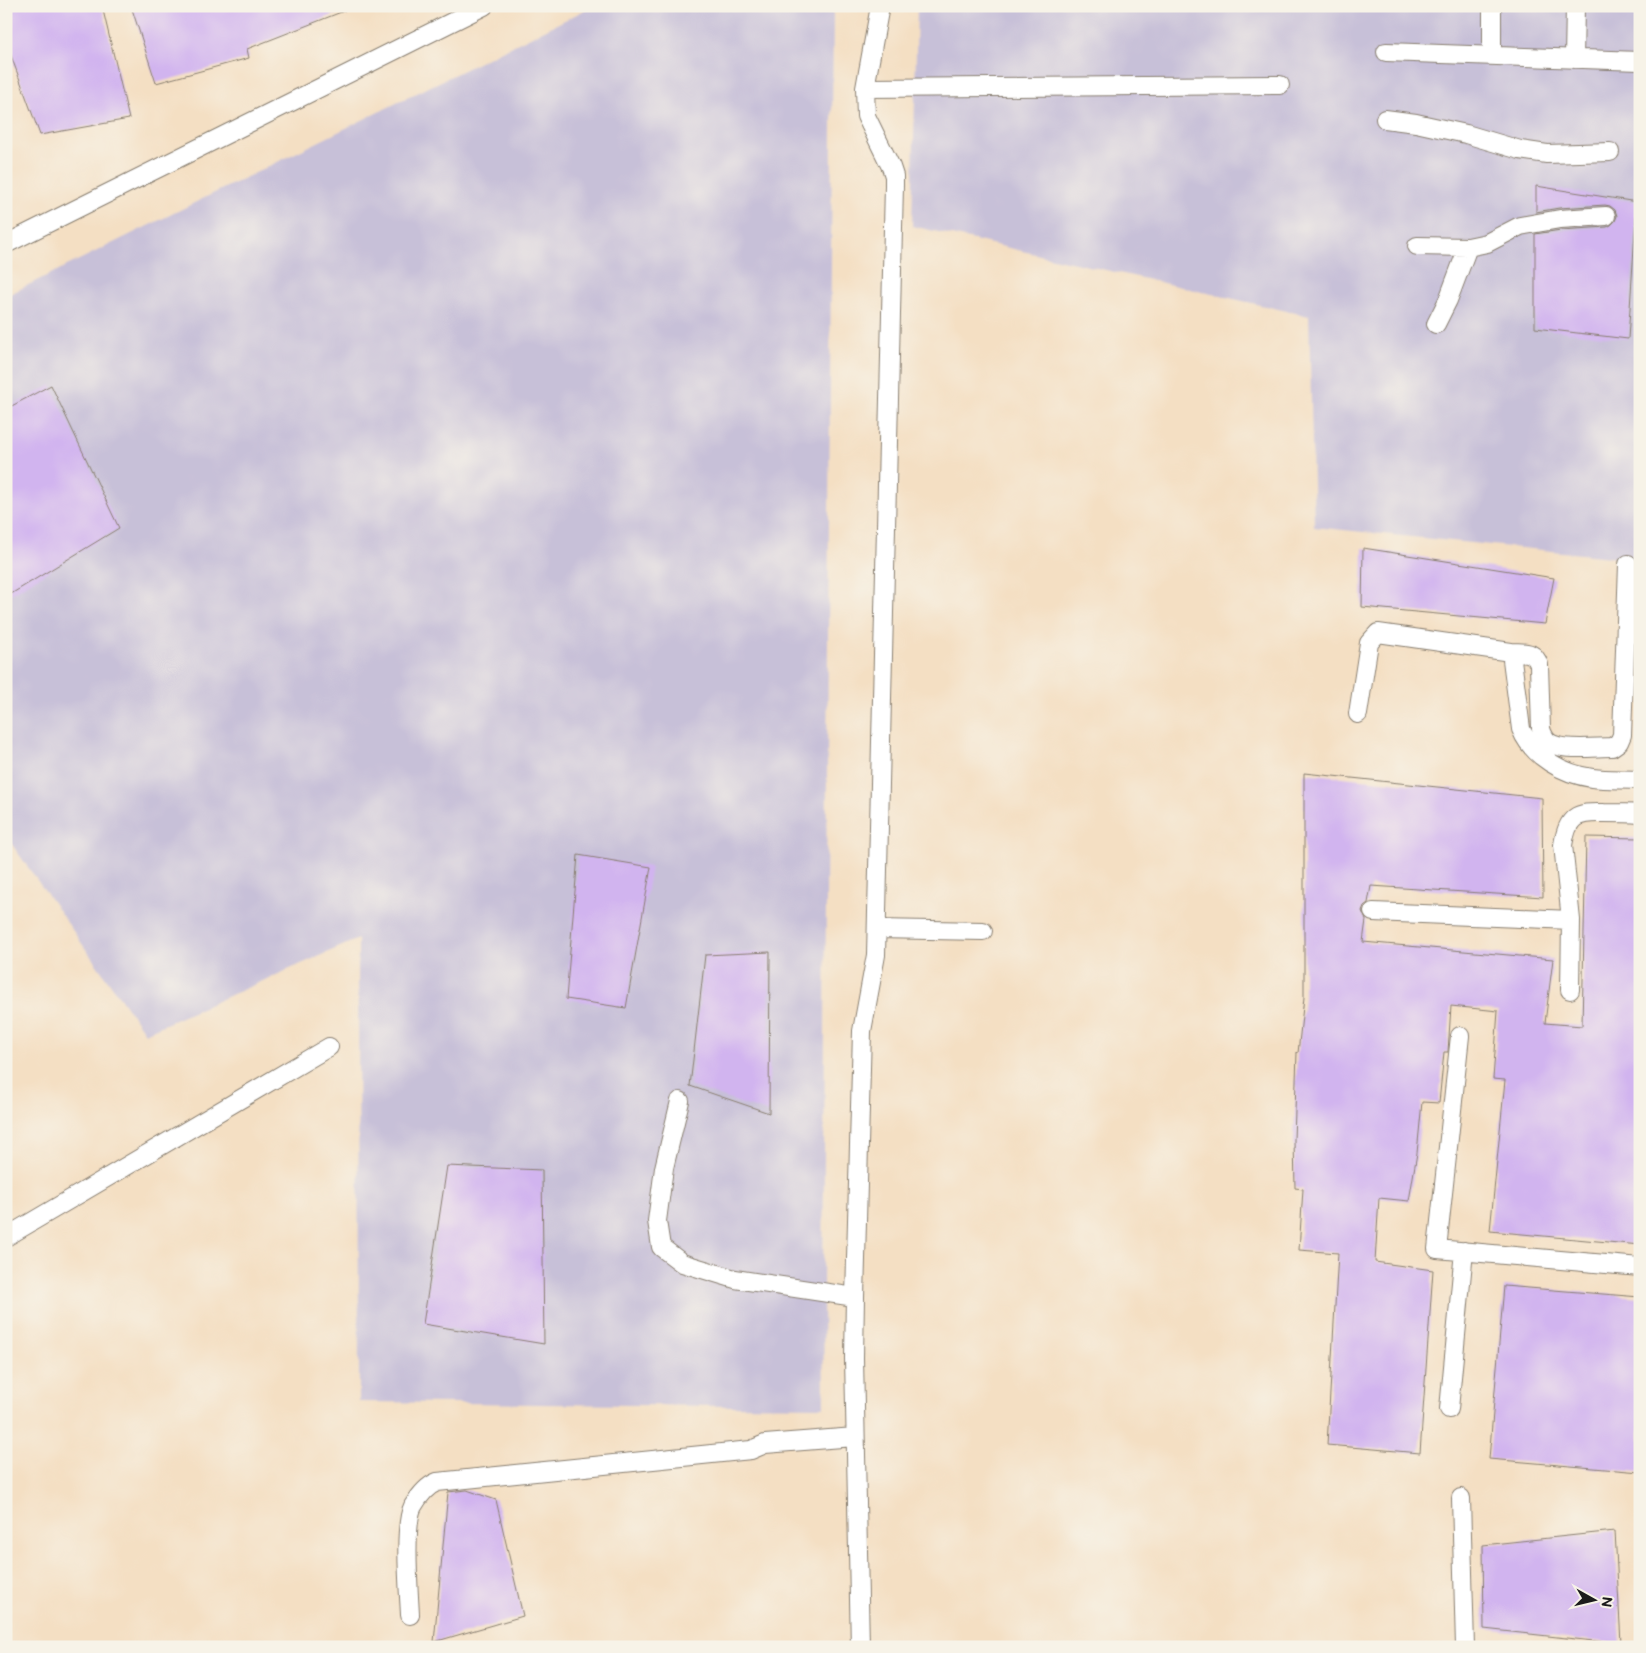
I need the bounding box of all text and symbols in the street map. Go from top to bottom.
north arrow [1568,1576,1618,1626]
text: N [1597,1595,1616,1608]

